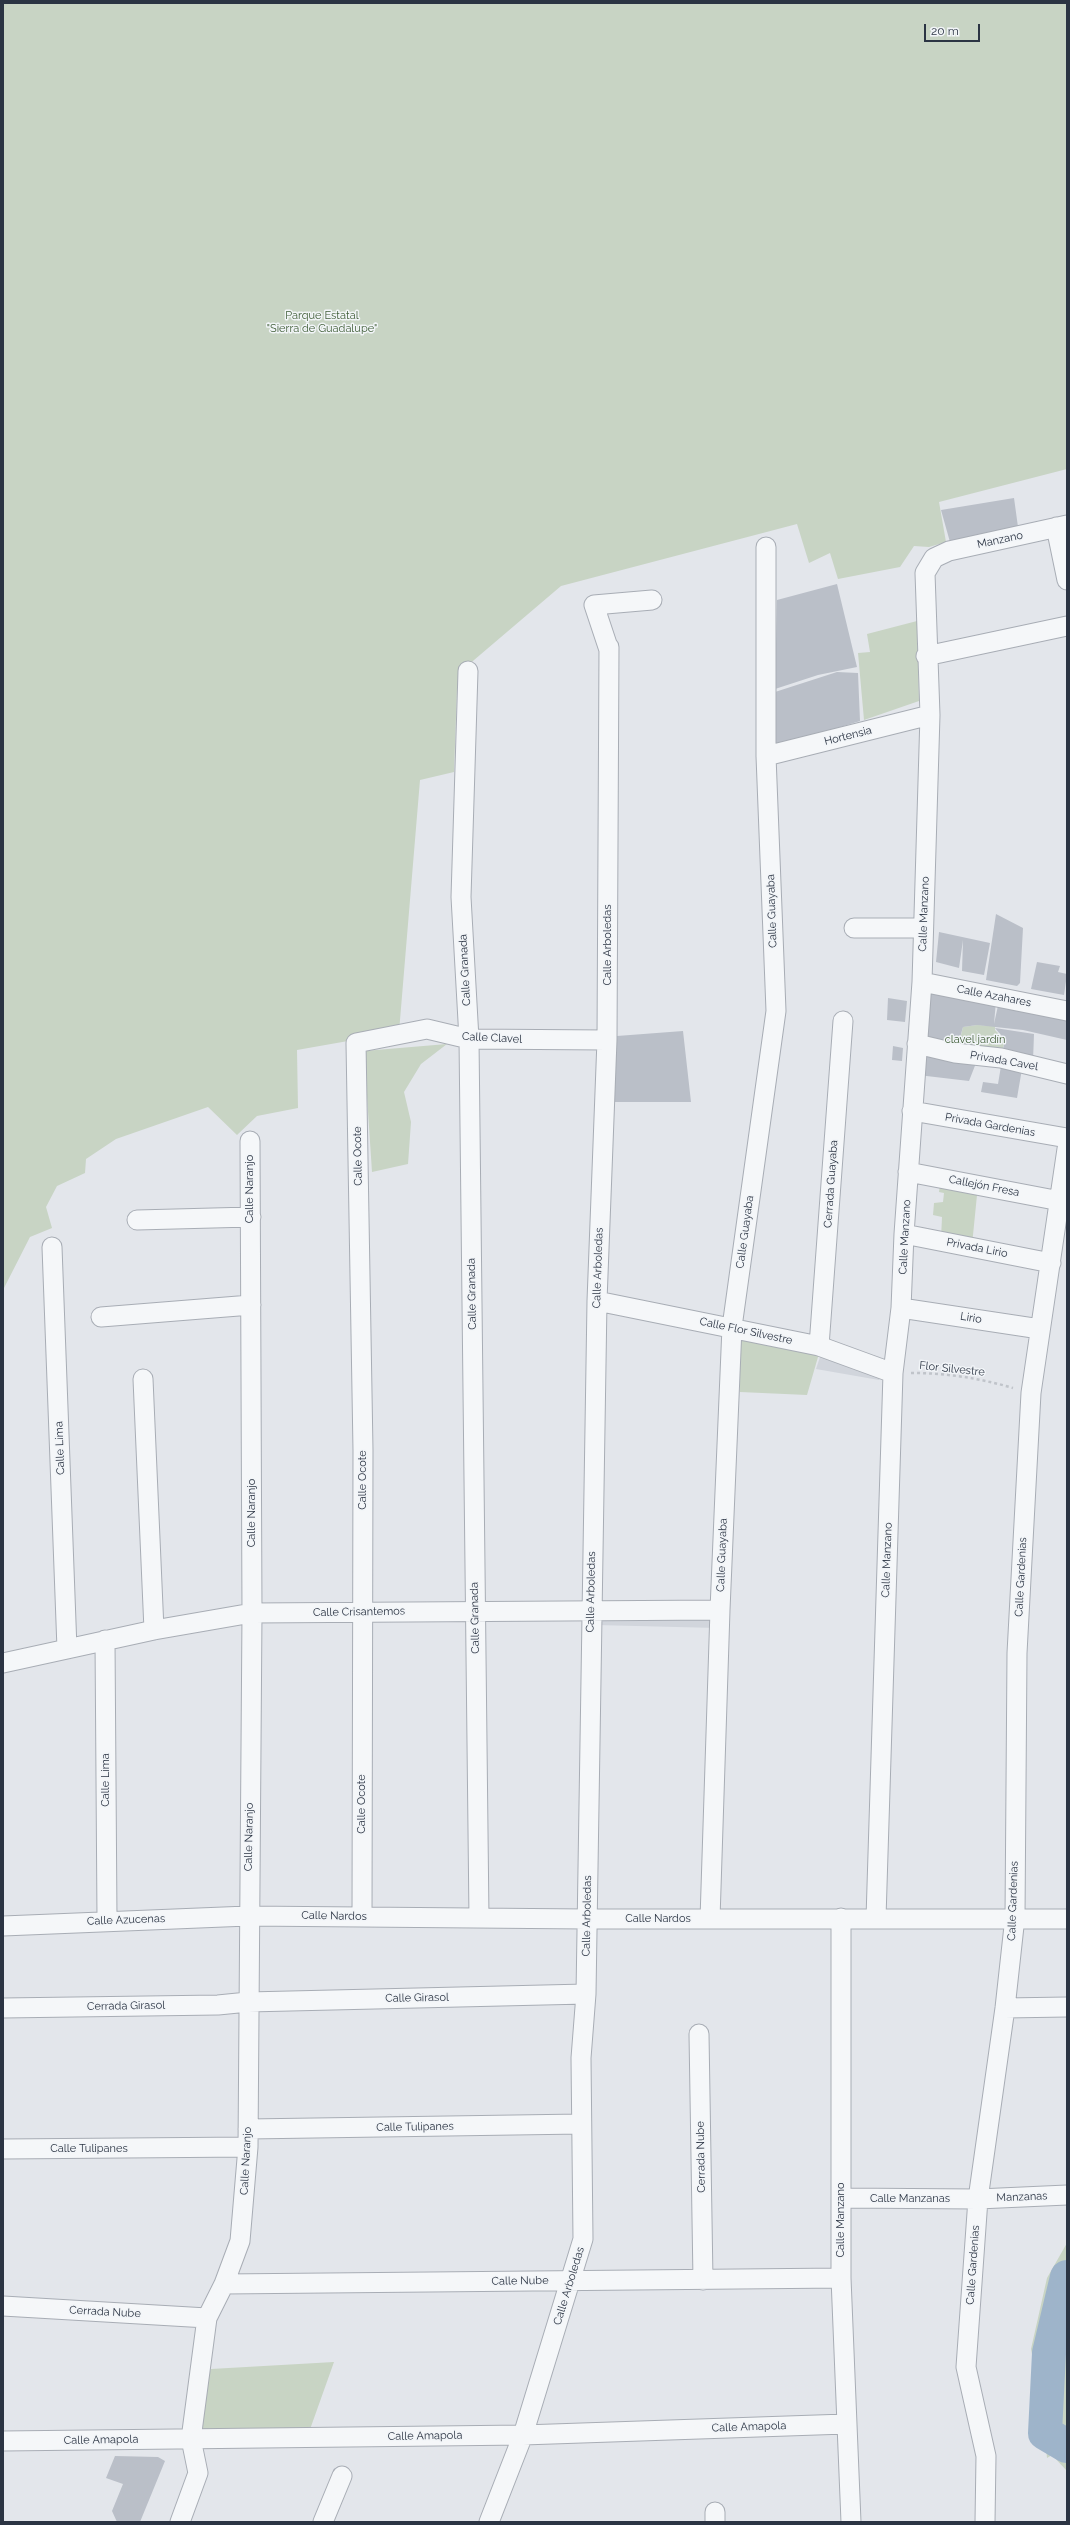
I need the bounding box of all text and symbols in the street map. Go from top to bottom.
scale bar [926,16,982,42]
text: 20 m [931,24,959,38]
park label: Parque Estatal "Sierra de Guadalupe" [267,309,377,335]
street label: Manzano [976,529,1024,551]
street label: Hortensia [823,724,873,748]
street label: Calle Guayaba [764,874,780,948]
street label: Calle Manzano [916,876,932,952]
street label: Calle Arboledas [601,904,615,986]
street label: Calle Granada [457,934,473,1006]
street label: Calle Azahares [956,982,1032,1010]
street label: Calle Clavel [462,1030,522,1046]
park label: clavel jardín [945,1033,1005,1047]
street label: Privada Cavel [969,1049,1039,1073]
street label: Privada Gardenias [944,1111,1036,1139]
street label: Calle Ocote [351,1126,365,1186]
street label: Cerrada Guayaba [821,1140,841,1228]
street label: Calle Naranjo [243,1155,257,1223]
street label: Callejón Fresa [948,1173,1020,1199]
street label: Calle Guayaba [733,1195,757,1269]
street label: Calle Manzano [896,1199,914,1275]
street label: Calle Arboledas [590,1227,606,1309]
street label: Privada Lirio [945,1236,1009,1260]
street label: Calle Granada [465,1258,479,1330]
street label: Lirio [959,1310,983,1326]
street label: Calle Flor Silvestre [698,1315,794,1347]
street label: Flor Silvestre [919,1359,985,1379]
street label: Calle Lima [52,1421,68,1475]
street label: Calle Ocote [356,1450,370,1510]
street label: Calle Naranjo [245,1479,259,1547]
street label: Calle Guayaba [714,1518,730,1592]
street label: Calle Manzano [879,1522,895,1598]
street label: Calle Gardenias [1012,1537,1030,1617]
street label: Calle Arboledas [584,1551,598,1633]
street label: Calle Granada [468,1582,482,1654]
street label: Calle Crisantemos [313,1605,405,1619]
street label: Calle Lima [99,1753,113,1807]
street label: Calle Ocote [355,1774,369,1834]
street label: Calle Naranjo [242,1803,256,1871]
street label: Calle Gardenias [1005,1861,1021,1941]
street label: Calle Arboledas [580,1875,594,1957]
street label: Calle Nardos [301,1909,367,1923]
street label: Calle Azucenas [87,1912,165,1928]
street label: Calle Nardos [625,1912,691,1926]
street label: Calle Girasol [385,1991,449,2005]
street label: Cerrada Girasol [87,1999,165,2013]
street label: Calle Tulipanes [376,2120,454,2134]
street label: Cerrada Nube [694,2121,708,2193]
street label: Calle Naranjo [238,2126,254,2196]
street label: Calle Tulipanes [50,2142,128,2156]
street label: Calle Manzano [834,2182,848,2258]
street label: Manzanas [996,2190,1048,2204]
street label: Calle Manzanas [870,2192,950,2206]
street label: Calle Gardenias [964,2225,982,2305]
street label: Calle Arboledas [551,2245,587,2327]
street label: Calle Nube [491,2274,549,2288]
street label: Cerrada Nube [69,2304,141,2320]
street label: Calle Amapola [711,2419,787,2435]
street label: Calle Amapola [388,2429,462,2443]
street label: Calle Amapola [64,2433,138,2447]

